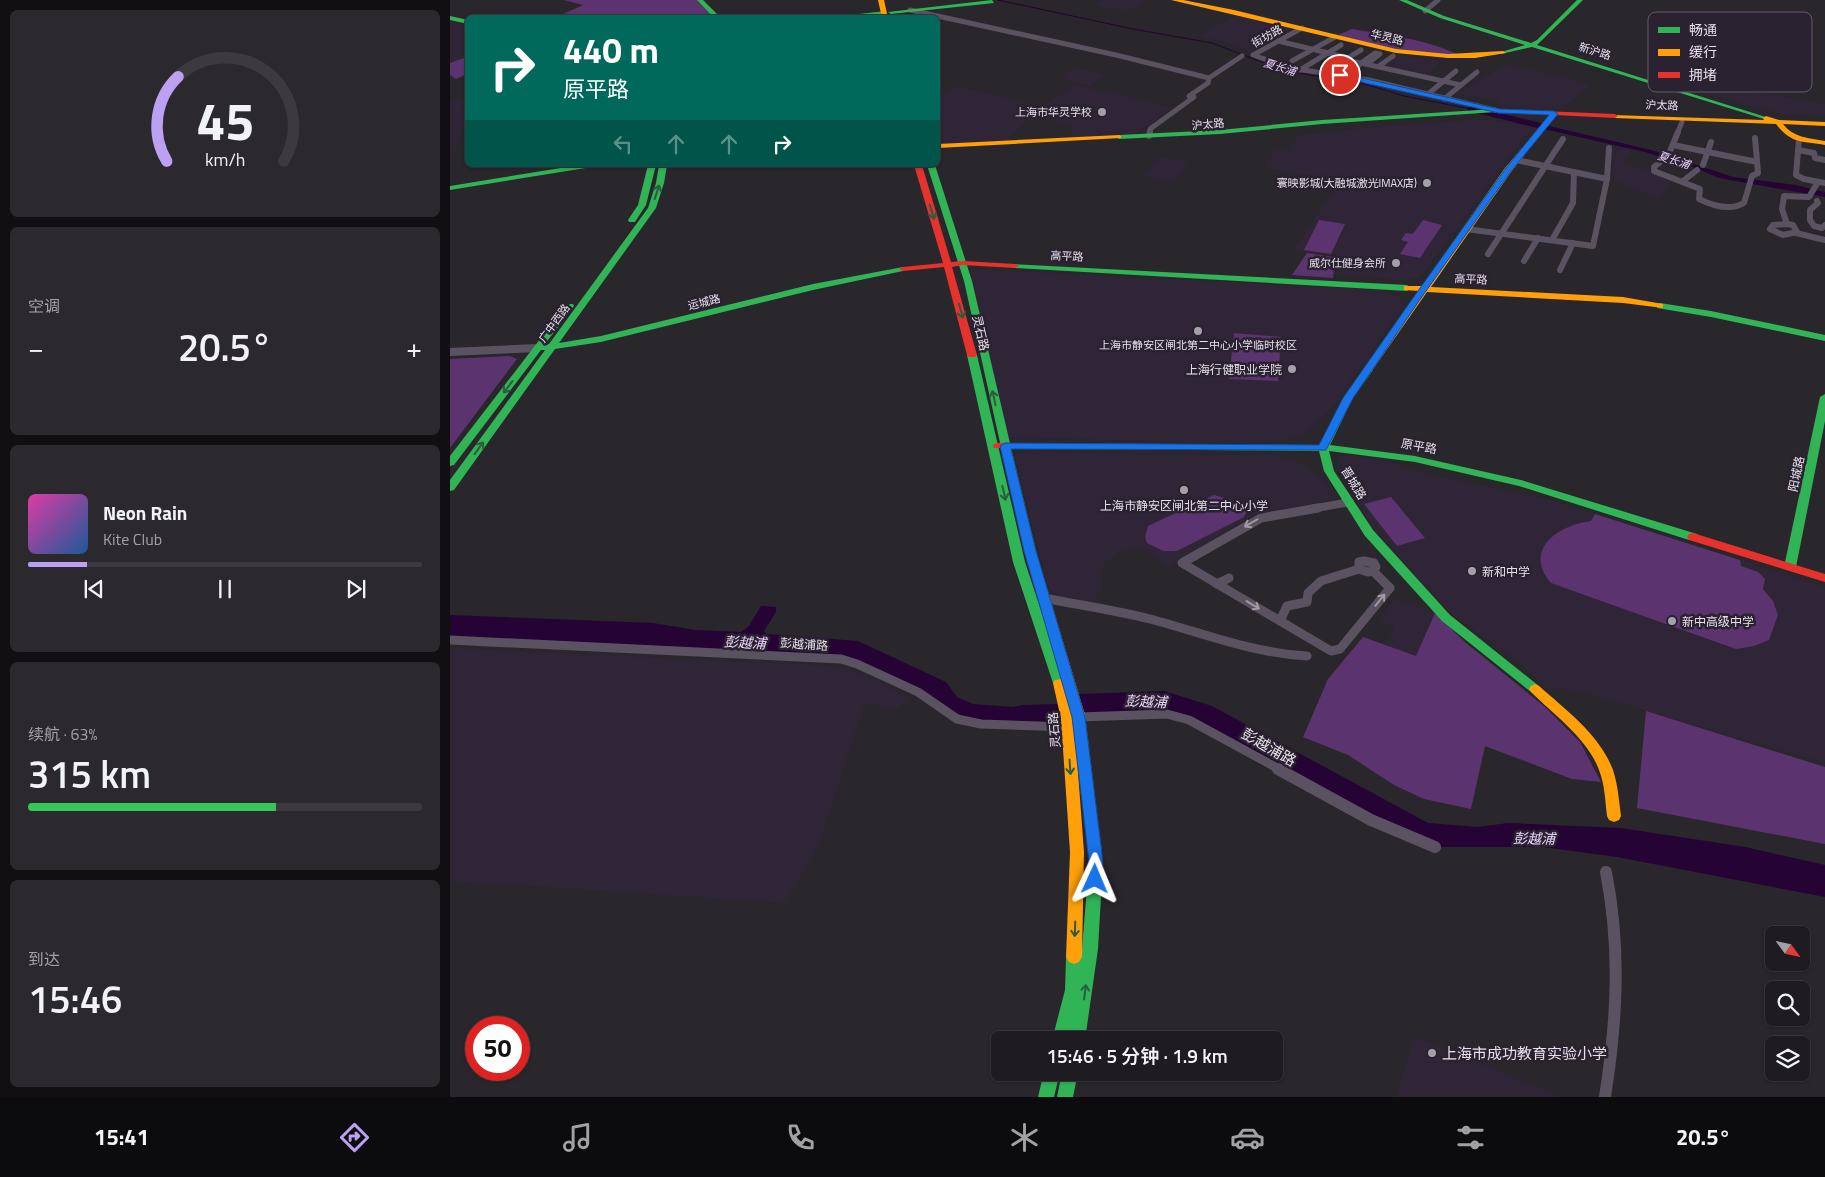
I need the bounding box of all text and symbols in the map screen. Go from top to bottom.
legend [1648,12,1812,92]
text: 畅通 [1689,19,1717,40]
street label: 街坊路 [1249,21,1285,51]
text: 440 m [563,23,659,77]
street label: 华灵路 [1369,25,1405,49]
icon: right [480,35,545,100]
street label: 新沪路 [1577,39,1613,63]
text: 缓行 [1689,41,1717,62]
pin [1319,54,1361,96]
water label: 夏长浦 [1262,55,1300,80]
icon: arrive [1326,61,1354,89]
text: 拥堵 [1689,64,1717,85]
text: 原平路 [563,72,629,106]
text: 45 [196,81,254,160]
street label: 沪太路 [1645,96,1679,114]
place label: 上海市华灵学校 [1015,104,1092,120]
marker: 上海市华灵学校 [1096,106,1108,118]
street label: 沪太路 [1191,115,1225,133]
icon: left [609,130,637,158]
icon: ahead [662,130,690,158]
icon: ahead [715,130,743,158]
icon: right [768,130,796,158]
text: km/h [205,146,245,173]
water label: 夏长浦 [1656,147,1694,173]
place label: 寰映影城(大融城激光IMAX店) [1277,175,1417,191]
marker: 寰映影城(大融城激光IMAX店) [1421,177,1433,189]
one-way arrow [652,185,662,201]
one-way arrow [928,203,938,219]
street label: 高平路 [1050,247,1084,265]
place label: 威尔仕健身会所 [1309,255,1386,271]
marker: 威尔仕健身会所 [1390,257,1402,269]
street label: 高平路 [1454,270,1488,288]
street label: 运城路 [686,290,722,314]
text: 空调 [28,294,60,318]
street label: 广中西路 [535,300,573,346]
one-way arrow [957,302,967,318]
street label: 灵石路 [968,313,994,353]
text: 20.5° [178,318,272,376]
marker: 上海市静安区闸北第二中心小学临时校区 [1192,325,1204,337]
text: − [28,326,44,369]
text: + [406,326,422,369]
place label: 上海市静安区闸北第二中心小学临时校区 [1099,337,1297,353]
place label: 上海行健职业学院 [1186,360,1282,379]
marker: 上海行健职业学院 [1286,363,1298,375]
one-way arrow [503,380,513,394]
one-way arrow [989,391,998,407]
street label: 原平路 [1400,434,1438,458]
one-way arrow [473,442,484,455]
street label: 阳城路 [1783,454,1809,494]
street label: 晋城路 [1336,463,1372,503]
marker: 上海市静安区闸北第二中心小学 [1178,484,1190,496]
one-way arrow [1000,485,1009,501]
place label: 上海市静安区闸北第二中心小学 [1100,496,1268,515]
text: Neon Rain [103,498,187,527]
one-way arrow [1245,519,1259,529]
text: Kite Club [103,527,162,551]
place label: 新和中学 [1482,562,1530,581]
marker: 新和中学 [1466,565,1478,577]
icon: previous [80,575,108,603]
icon: pause [211,575,239,603]
icon: next [342,575,370,603]
one-way arrow [1374,594,1385,607]
one-way arrow [1246,601,1260,611]
place label: 新中高级中学 [1682,612,1754,631]
marker: 新中高级中学 [1666,615,1678,627]
water label: 彭越浦 [723,630,769,654]
street label: 彭越浦路 [779,633,829,655]
water label: 彭越浦 [1125,690,1169,712]
street label: 灵石路 [1043,711,1065,749]
text: 续航 · 63% [28,722,97,746]
street label: 彭越浦路 [1237,722,1301,772]
text: 315 km [28,745,151,803]
one-way arrow [1066,759,1075,775]
water label: 彭越浦 [1513,827,1557,849]
position arrow [1068,852,1120,904]
one-way arrow [1070,921,1079,937]
north arrow [1765,926,1810,971]
map controls [1765,926,1810,1081]
text: 到达 [28,947,60,971]
text: 15:46 [28,970,122,1028]
button: search [1765,981,1810,1026]
one-way arrow [1080,984,1090,1000]
speed limit sign: 50 [465,1016,530,1081]
button: layers [1765,1036,1810,1081]
text: 15:46 · 5 分钟 · 1.9 km [1046,1041,1228,1070]
place label: 上海市成功教育实验小学 [1442,1042,1607,1065]
marker: 上海市成功教育实验小学 [1426,1047,1438,1059]
text: 15:41 [94,1120,149,1154]
icon: directions [337,1120,372,1155]
icon: music [560,1120,595,1155]
icon: phone [783,1120,818,1155]
icon: climate [1007,1120,1042,1155]
icon: car [1230,1120,1265,1155]
icon: filters [1453,1120,1488,1155]
text: 20.5° [1676,1120,1731,1154]

